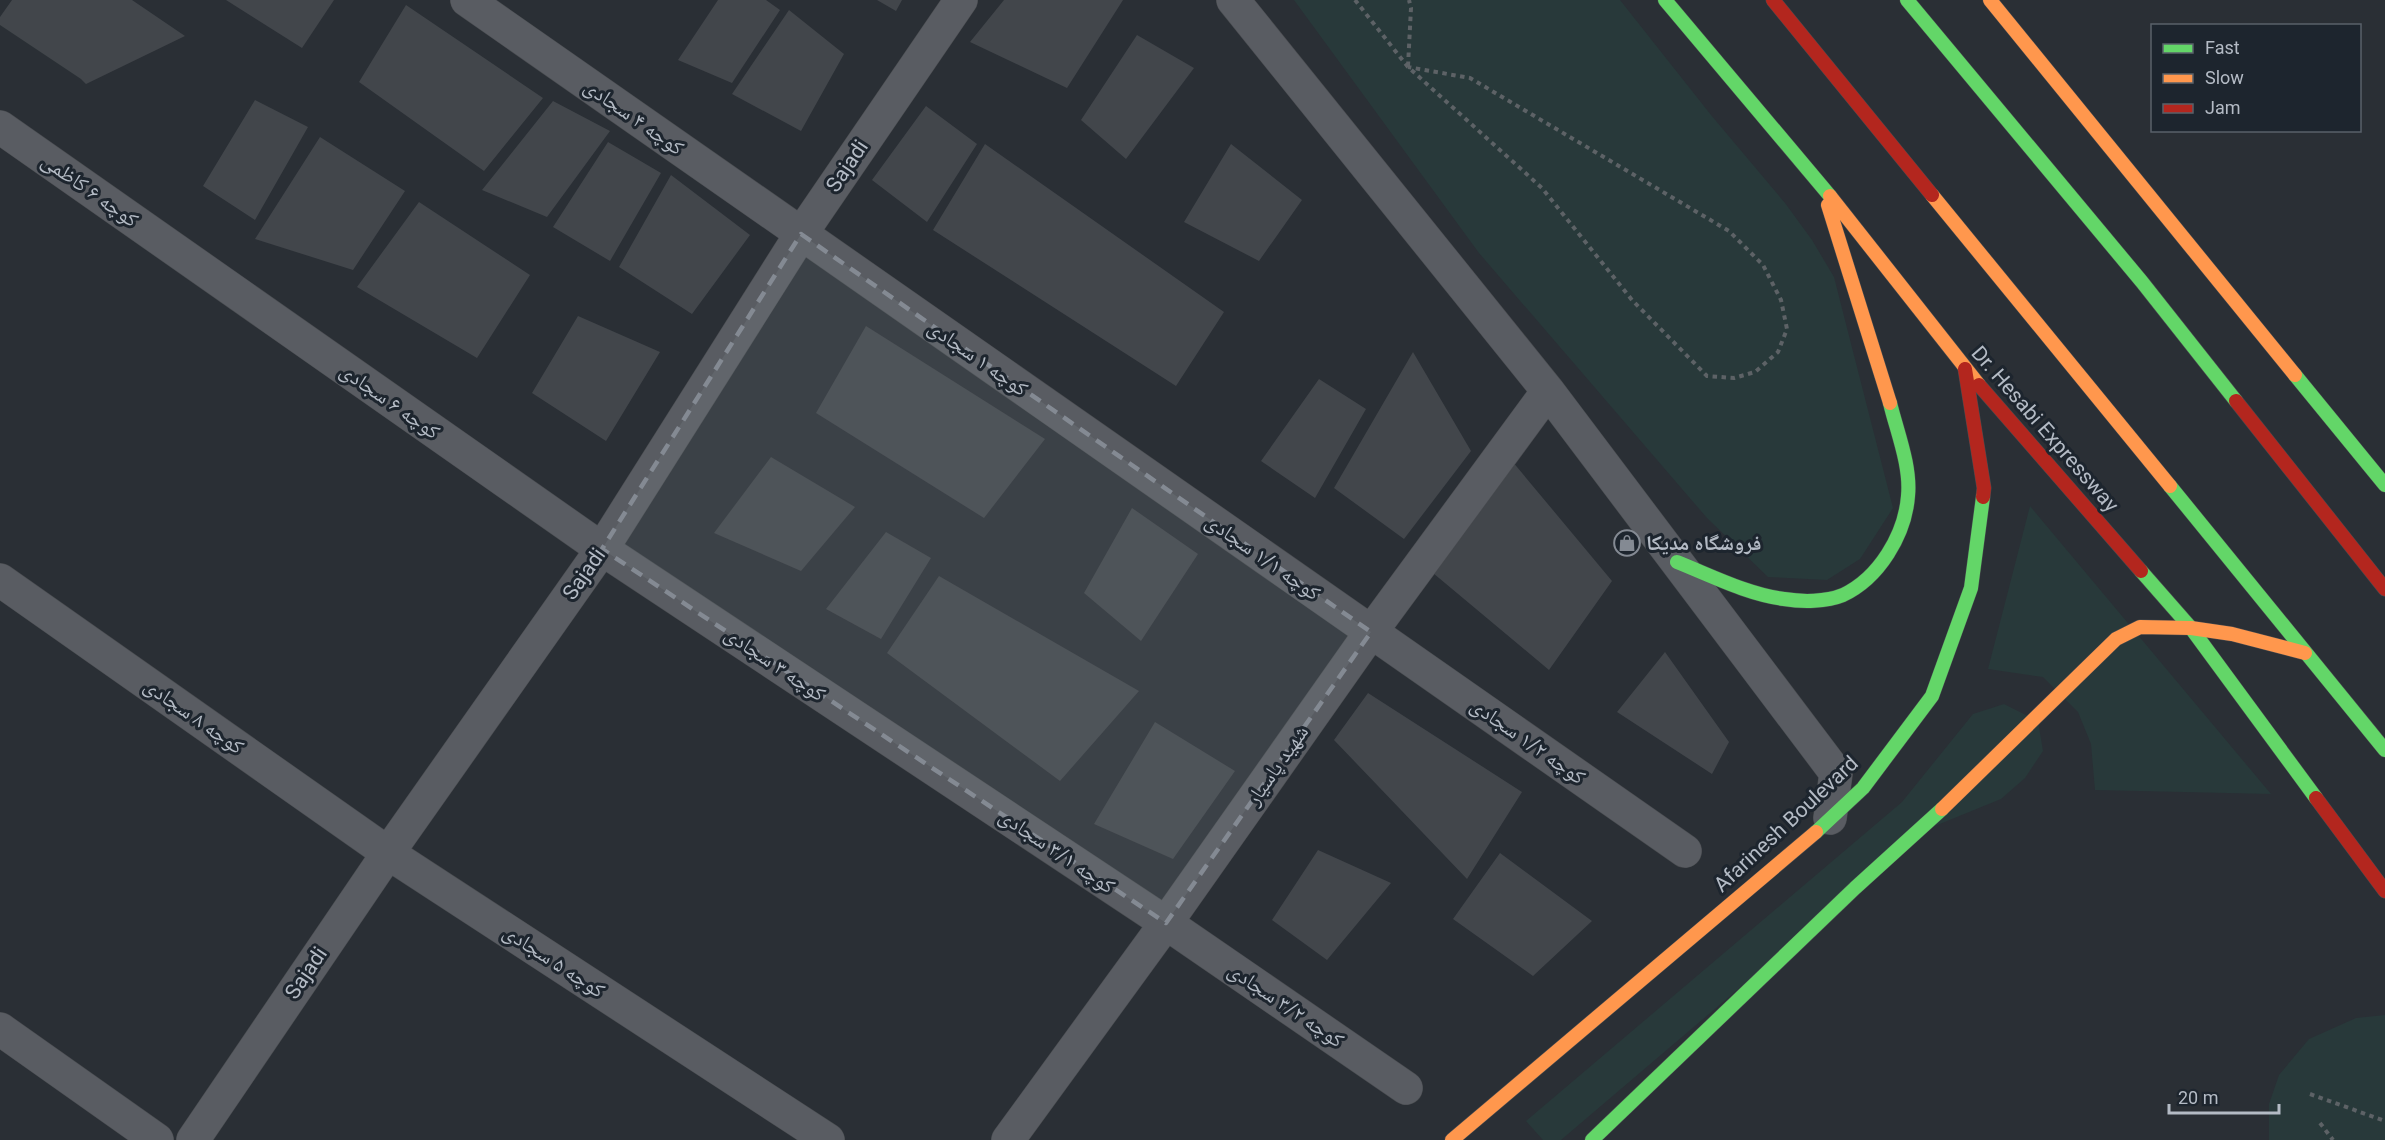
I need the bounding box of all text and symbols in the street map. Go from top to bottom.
legend [2151,24,2361,132]
text: Fast [2205,37,2240,58]
text: Slow [2205,67,2244,88]
street label: کوچه ۴ سجادی [580,74,689,160]
text: Jam [2205,97,2241,118]
street label: Sajadi [821,136,873,196]
street label: کوچه ۶ کاظمی [37,148,143,233]
street label: کوچه ۱ سجادی [924,315,1033,401]
street label: Dr. Hesabi Expressway [1966,341,2124,517]
street label: کوچه ۶ سجادی [336,358,445,444]
street label: کوچه ۱/۱ سجادی [1201,509,1325,605]
shop icon: فروشگاه مدیکا [1612,528,1642,558]
place label: فروشگاه مدیکا [1646,531,1762,555]
street label: Sajadi [558,544,610,604]
street label: کوچه ۳ سجادی [720,622,830,707]
street label: کوچه ۸ سجادی [140,673,249,759]
street label: کوچه ۱/۲ سجادی [1466,693,1590,789]
street label: شهید پاسیار [1240,720,1313,810]
street label: Afarinesh Boulevard [1709,751,1863,897]
street label: کوچه ۳/۱ سجادی [995,804,1120,899]
street label: کوچه ۵ سجادی [499,919,609,1003]
street label: Sajadi [280,943,332,1003]
street label: کوچه ۳/۲ سجادی [1224,958,1349,1053]
scale bar [2169,1077,2278,1115]
text: 20 m [2178,1087,2218,1108]

